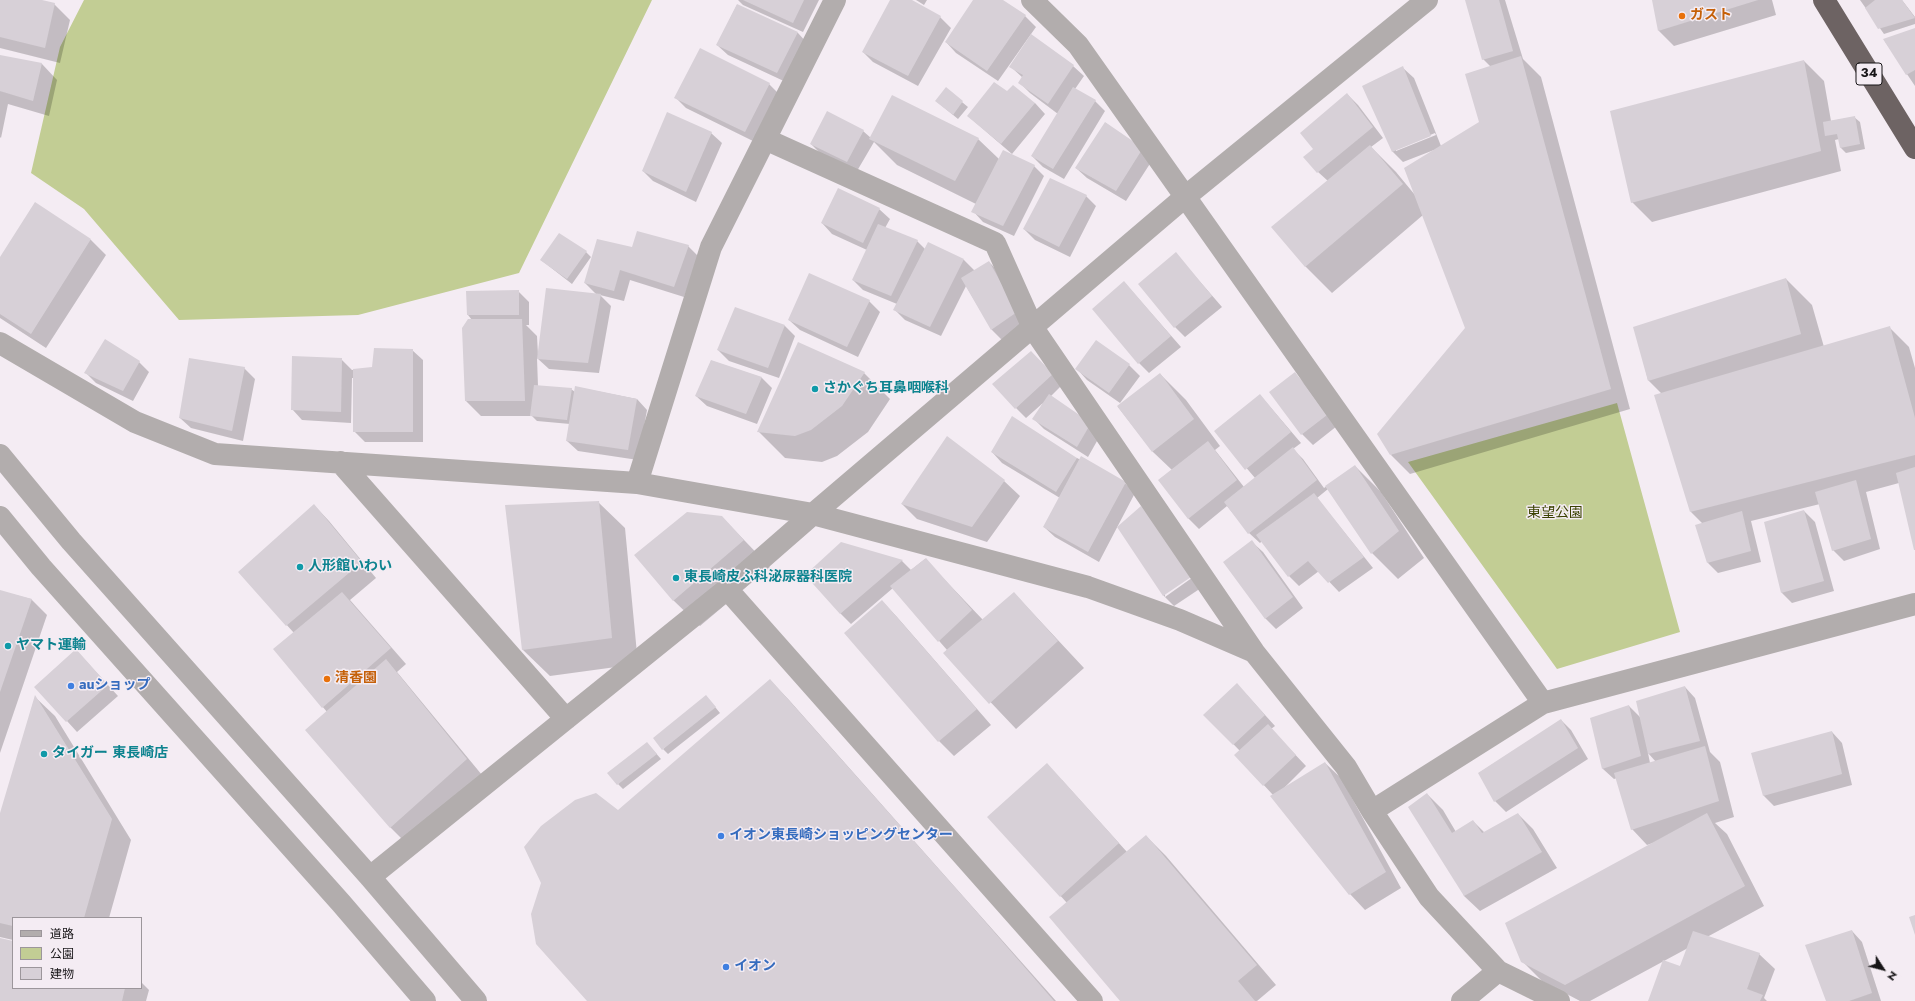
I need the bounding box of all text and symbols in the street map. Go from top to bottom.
place label: ガスト [1690,8,1732,24]
marker: ガスト [1677,11,1687,21]
road number: 34 [1856,63,1882,85]
place label: さかぐち耳鼻咽喉科 [823,381,949,397]
marker: さかぐち耳鼻咽喉科 [810,384,820,394]
park label: 東望公園 [1527,506,1583,522]
place label: 人形館いわい [308,559,392,575]
marker: 人形館いわい [295,562,305,572]
place label: 東長崎皮ふ科泌尿器科医院 [684,570,852,586]
marker: 東長崎皮ふ科泌尿器科医院 [671,573,681,583]
place label: ヤマト運輸 [16,638,86,654]
marker: ヤマト運輸 [3,641,13,651]
place label: 清香園 [335,671,377,687]
marker: 清香園 [322,674,332,684]
place label: auショップ [79,678,151,694]
marker: auショップ [66,681,76,691]
place label: タイガー 東長崎店 [52,746,168,762]
marker: タイガー 東長崎店 [39,749,49,759]
place label: イオン東長崎ショッピングセンター [729,828,953,844]
marker: イオン東長崎ショッピングセンター [716,831,726,841]
legend [12,917,142,989]
text: 道路 [50,925,74,943]
text: 公園 [50,945,74,963]
north arrow [1863,949,1903,989]
place label: イオン [734,959,776,975]
marker: イオン [721,962,731,972]
text: 建物 [50,965,74,983]
text: N [1884,968,1902,984]

